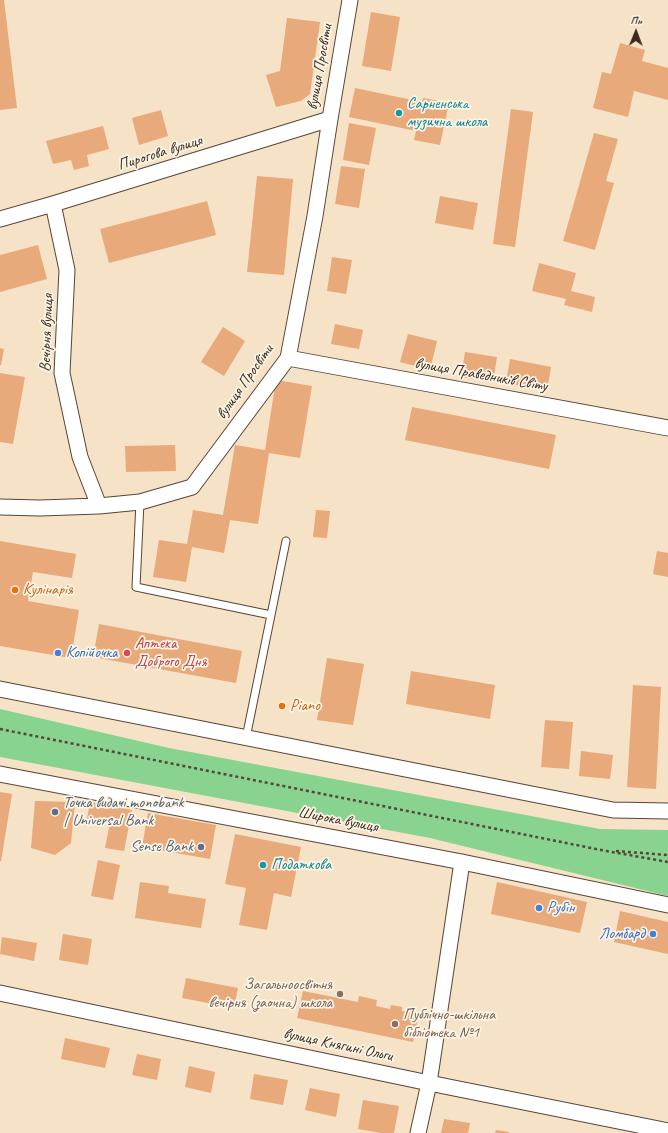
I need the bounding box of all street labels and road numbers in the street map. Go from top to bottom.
street label: вулиця Просвіти [303,23,337,111]
street label: Пирогова вулиця [116,131,204,175]
street label: Вечірня вулиця [36,294,58,372]
street label: вулиця Просвіти [212,341,278,423]
street label: вулиця Праведників Світу [413,354,549,396]
street label: Широка вулиця [297,803,379,837]
street label: вулиця Княгині Ольги [282,1024,394,1066]

